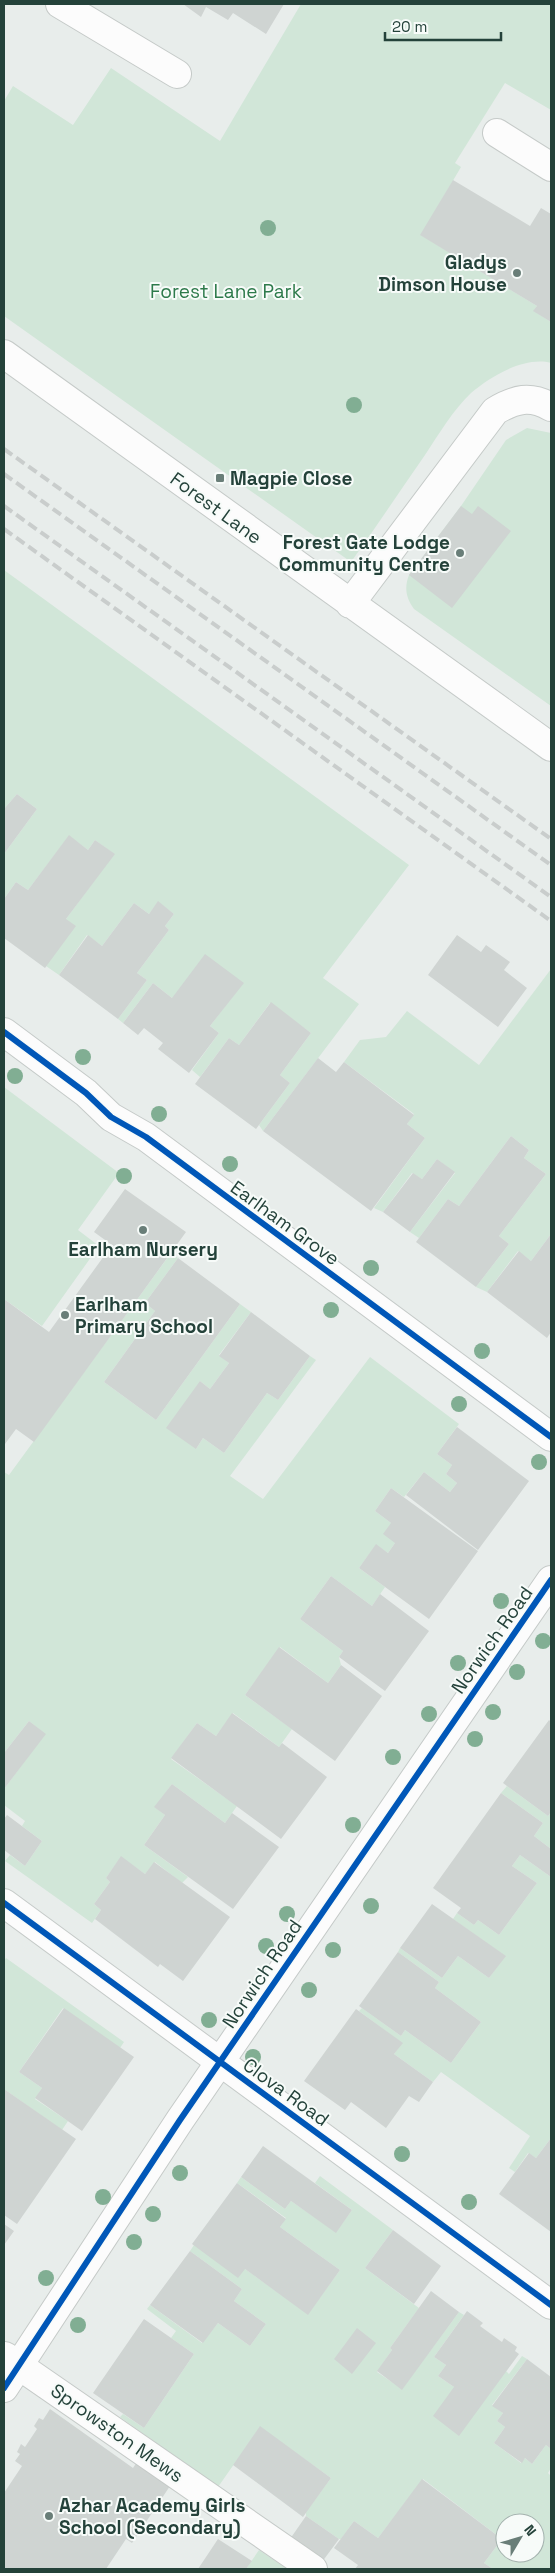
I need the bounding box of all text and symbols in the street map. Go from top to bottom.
scale bar [385,10,501,42]
text: 20 m [392,17,427,36]
place label: Gladys Dimson House [378,250,507,297]
marker: Gladys Dimson House [511,267,523,279]
park label: Forest Lane Park [150,279,302,304]
street label: Forest Lane [165,466,267,550]
place label: Magpie Close [230,466,353,491]
marker: Magpie Close [214,472,226,484]
place label: Forest Gate Lodge Community Centre [279,530,450,577]
marker: Forest Gate Lodge Community Centre [454,547,466,559]
street label: Earlham Grove [225,1175,345,1271]
marker: Earlham Nursery [137,1224,149,1236]
place label: Earlham Nursery [68,1237,218,1262]
place label: Earlham Primary School [75,1292,213,1339]
marker: Earlham Primary School [59,1309,71,1321]
street label: Norwich Road [446,1581,538,1699]
street label: Norwich Road [216,1915,308,2033]
street label: Clova Road [238,2052,334,2132]
street label: Sprowston Mews [46,2378,188,2488]
place label: Azhar Academy Girls School (Secondary) [59,2493,246,2540]
marker: Azhar Academy Girls School (Secondary) [43,2510,55,2522]
north arrow [495,2513,545,2563]
text: N [520,2521,540,2539]

